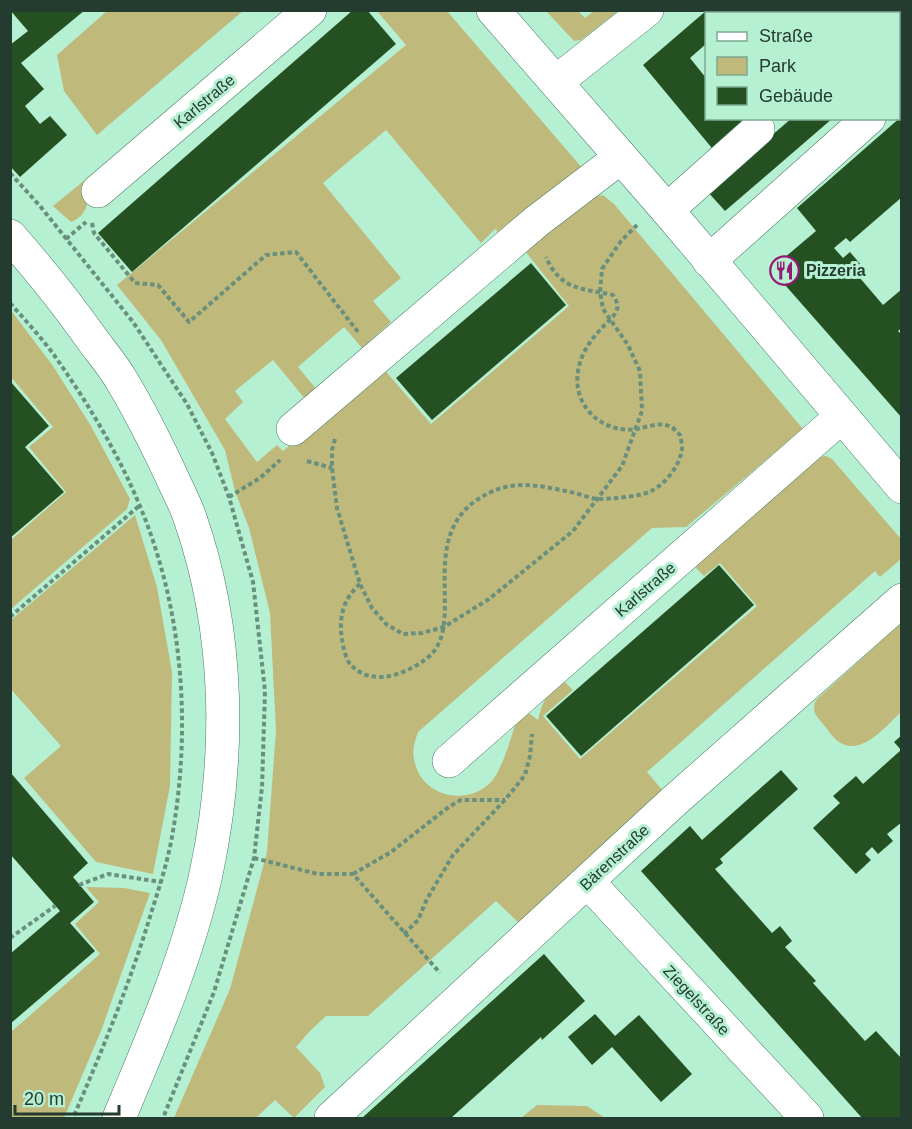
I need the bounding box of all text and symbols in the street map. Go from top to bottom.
legend [705,12,900,120]
text: Straße [759,26,813,46]
text: Park [759,56,797,76]
street label: Karlstraße [171,71,238,132]
text: Gebäude [759,86,833,106]
restaurant icon: Pizzeria [769,254,801,286]
place label: Pizzeria [806,262,866,279]
street label: Karlstraße [612,559,679,620]
street label: Bärenstraße [576,821,652,894]
street label: Ziegelstraße [660,962,733,1039]
scale bar [15,1078,118,1116]
text: 20 m [24,1089,64,1109]

